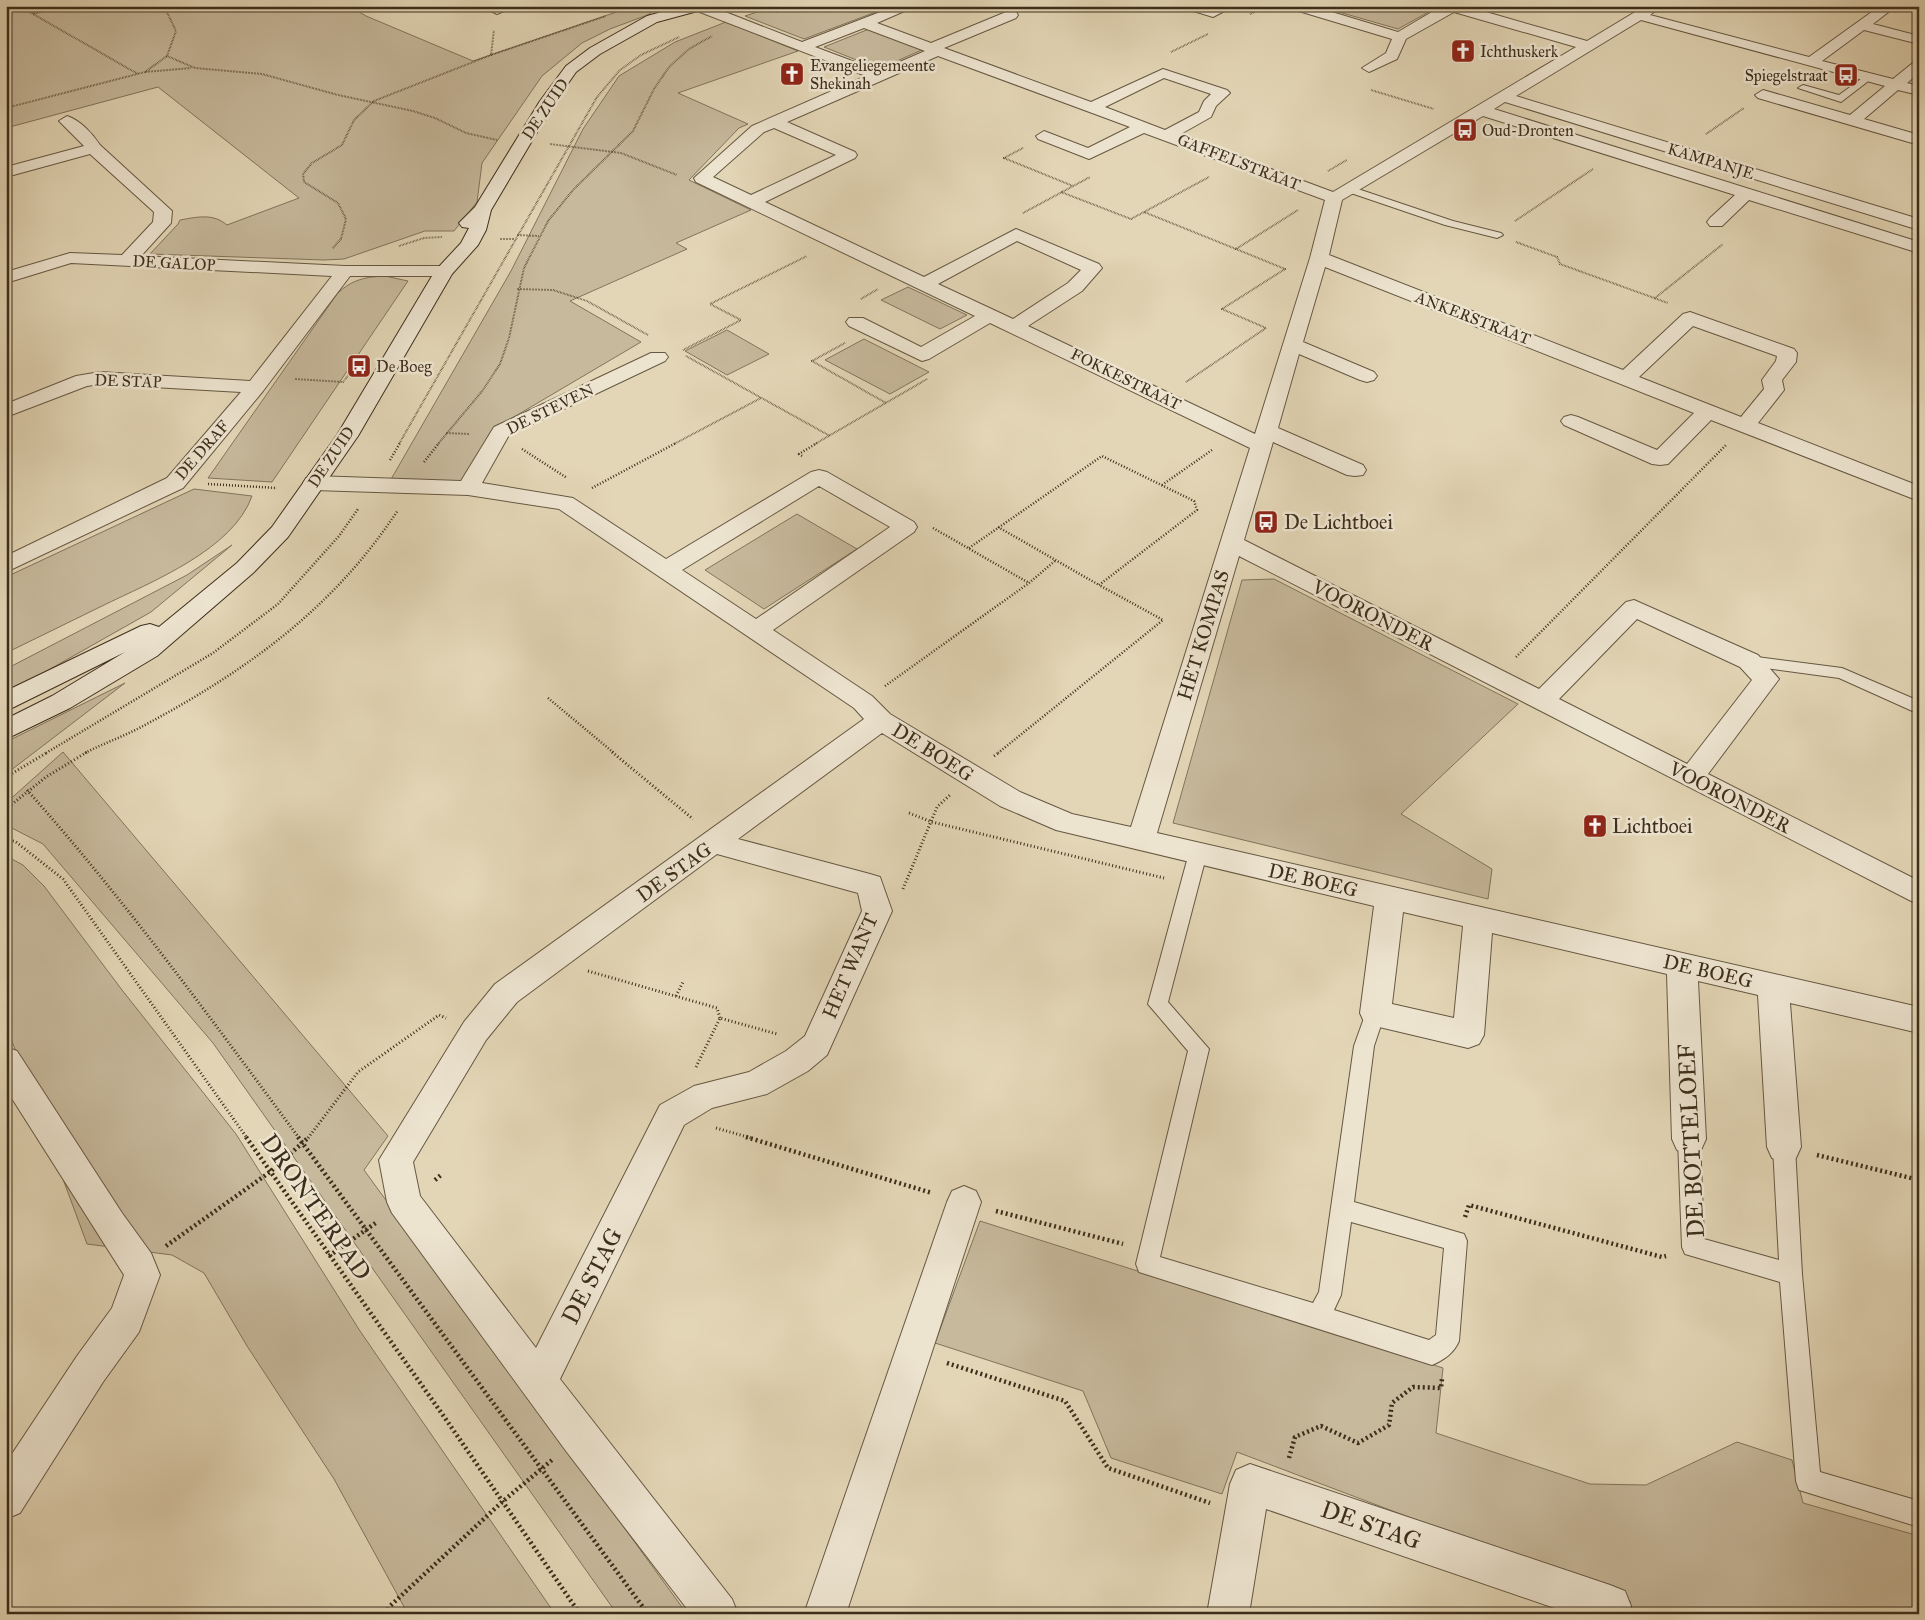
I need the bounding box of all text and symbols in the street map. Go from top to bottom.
church icon: Ichthuskerk [1450,38,1476,64]
place label: Ichthuskerk [1480,42,1559,61]
place label: Evangeliegemeente Shekinah [810,56,936,93]
church icon: Evangeliegemeente Shekinah [779,61,805,87]
bus stop icon: Spiegelstraat [1833,62,1859,88]
place label: Spiegelstraat [1745,66,1828,86]
street label: DE ZUID [518,75,572,143]
bus stop icon: Oud-Dronten [1452,117,1478,143]
place label: Oud-Dronten [1482,121,1574,140]
street label: GAFFELSTRAAT [1175,130,1303,194]
street label: KAMPANJE [1665,139,1757,184]
street label: DE GALOP [132,251,216,275]
street label: ANKERSTRAAT [1412,287,1533,349]
street label: FOKKESTRAAT [1068,344,1184,414]
bus stop icon: De Boeg [346,353,372,379]
place label: De Boeg [376,357,432,377]
street label: DE STAP [94,370,162,392]
street label: DE STEVEN [503,379,597,438]
street label: DE DRAF [171,416,233,484]
street label: DE ZUID [304,423,358,491]
bus stop icon: De Lichtboei [1253,509,1279,535]
place label: De Lichtboei [1284,510,1393,534]
street label: HET KOMPAS [1172,567,1234,703]
street label: VOORONDER [1307,574,1439,656]
street label: DE BOEG [888,718,978,786]
street label: VOORONDER [1664,756,1796,838]
church icon: Lichtboei [1582,813,1608,839]
place label: Lichtboei [1612,814,1693,838]
street label: DE STAG [632,837,716,907]
street label: DE BOEG [1266,858,1360,902]
street label: HET WANT [817,910,883,1022]
street label: DE BOEG [1661,949,1755,993]
street label: DE BOTTELOEF [1671,1043,1711,1239]
street label: DRONTERPAD [254,1128,378,1286]
street label: DE STAG [555,1223,629,1329]
street label: DE STAG [1317,1494,1425,1556]

